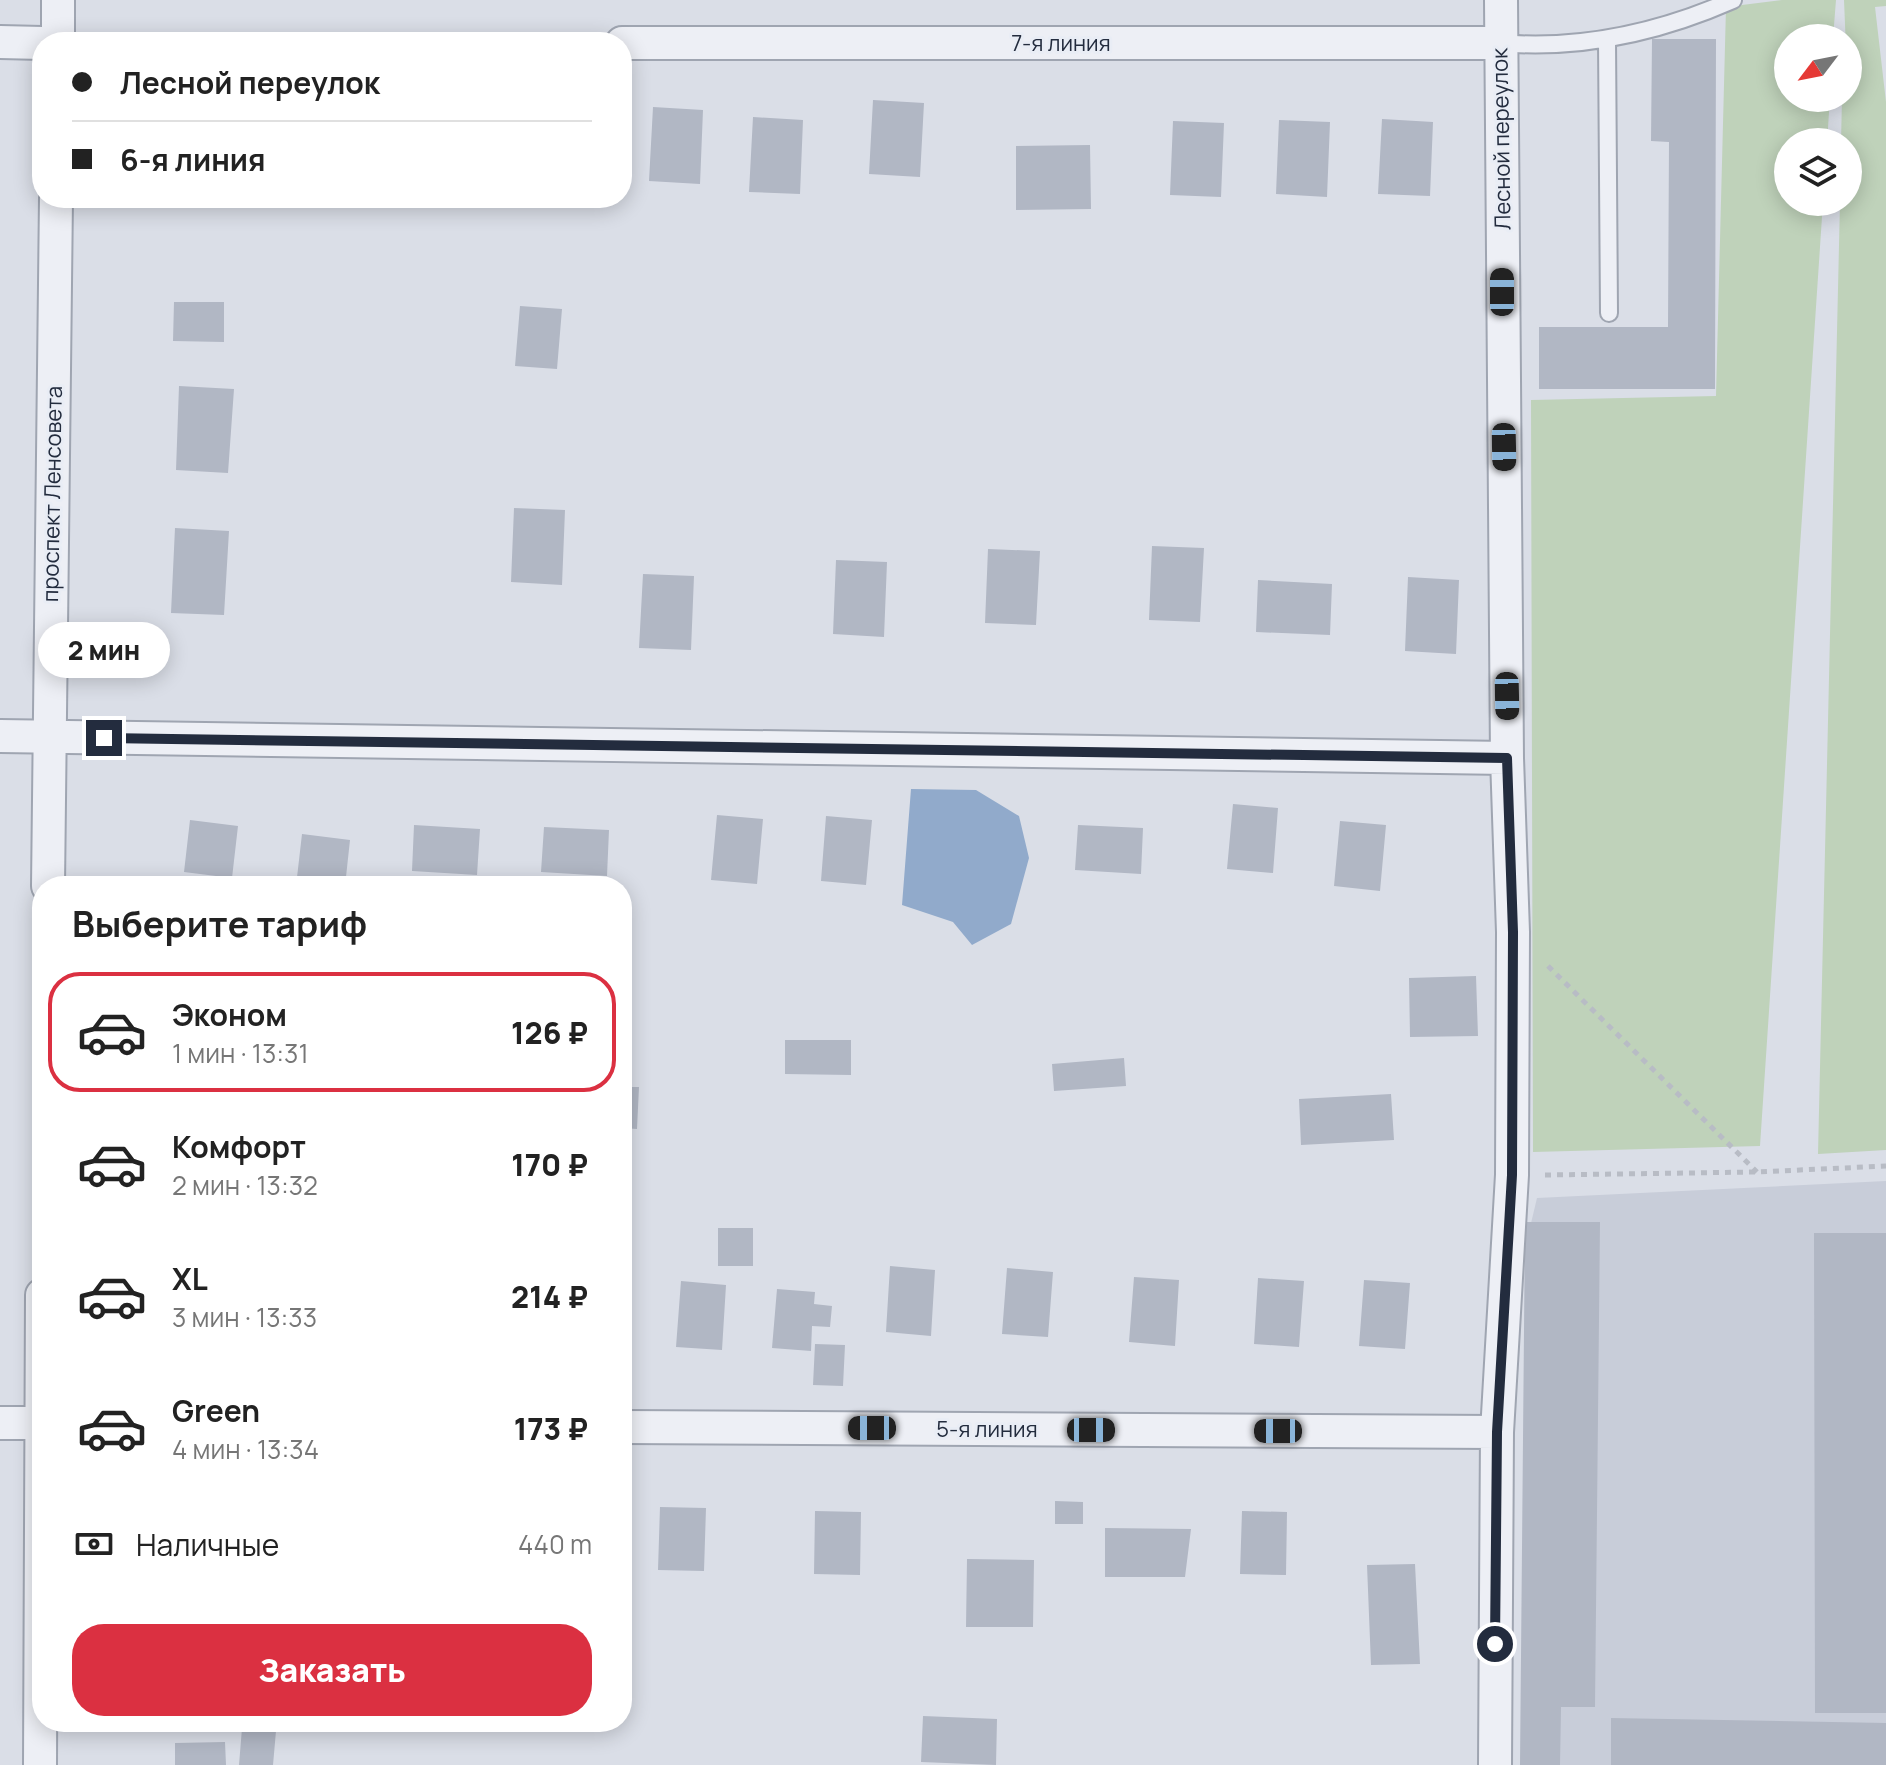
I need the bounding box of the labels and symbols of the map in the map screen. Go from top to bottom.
north arrow [1774,24,1862,112]
street label: 7-я линия [1011,28,1111,58]
street label: Лесной переулок [1484,47,1518,230]
car [1490,268,1514,316]
street label: проспект Ленсовета [35,386,69,602]
car [1492,423,1516,471]
callout: 2 мин [38,622,170,678]
car [1495,672,1519,720]
route end [86,720,122,756]
street label: 5-я линия [936,1414,1038,1444]
car [848,1416,896,1440]
car [1067,1418,1115,1442]
car [1254,1419,1302,1443]
route start [1477,1626,1513,1662]

